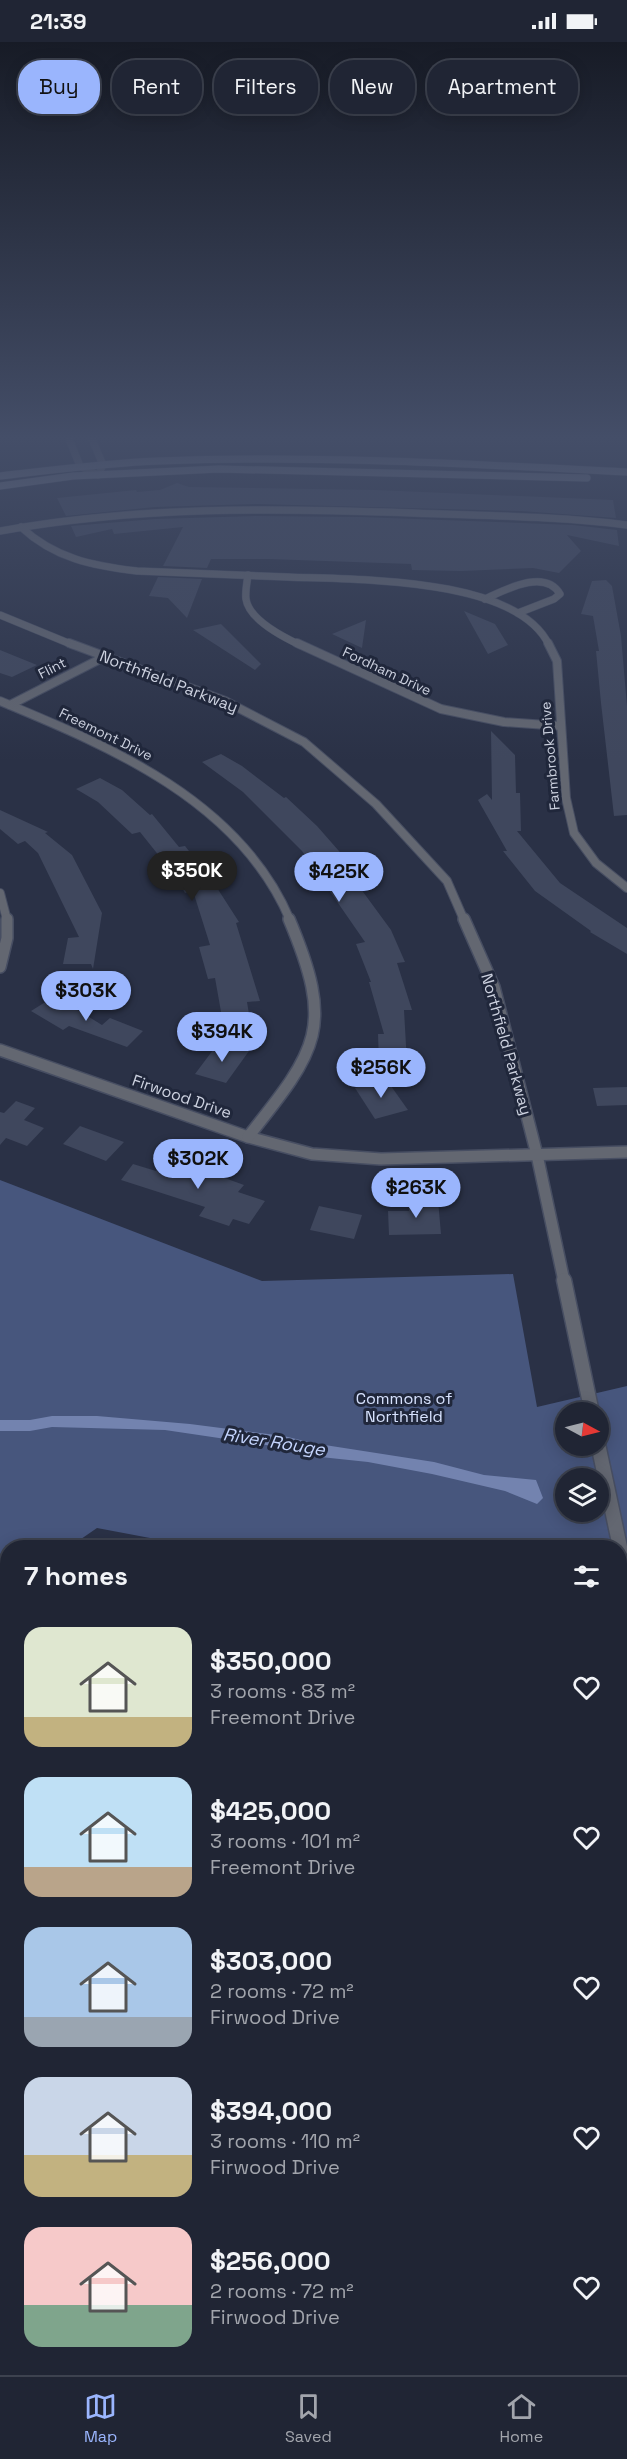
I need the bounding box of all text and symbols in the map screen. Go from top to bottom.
text: 21:39 [30,7,87,35]
chip: Buy [18,60,100,114]
chip: Rent [112,60,202,114]
chip: Filters [214,60,318,114]
chip: New [330,60,415,114]
chip: Apartment [427,60,578,114]
street label: Fordham Drive [340,643,434,699]
street label: Northfield Parkway [97,645,241,718]
street label: Flint [35,653,69,683]
street label: Farmbrook Drive [536,701,564,811]
street label: Freemont Drive [56,704,156,764]
pin: $350K [150,851,234,902]
pin: $425K [297,852,381,903]
text: $350K [161,857,223,883]
text: $425K [308,858,370,884]
pin: $303K [44,971,128,1022]
street label: Northfield Parkway [476,971,537,1118]
text: $303K [55,977,117,1003]
pin: $394K [180,1012,264,1063]
text: $394K [191,1018,253,1044]
pin: $256K [339,1048,423,1099]
text: $256K [351,1054,411,1080]
street label: Firwood Drive [129,1070,234,1123]
pin: $302K [156,1139,240,1190]
text: $302K [167,1145,229,1171]
pin: $263K [374,1168,458,1219]
text: $263K [385,1174,447,1200]
park label: Commons of Northfield [356,1388,452,1427]
north arrow [555,1402,609,1456]
map controls [555,1402,609,1522]
water label: River Rouge [221,1422,328,1461]
button: layers [555,1468,609,1522]
text: 7 homes [24,1559,128,1593]
icon: filters [570,1560,603,1593]
text: $350,000 [210,1644,332,1678]
icon: home [72,1651,144,1723]
icon: heart [570,1671,603,1704]
text: 3 rooms · 83 m² [210,1678,355,1704]
text: Freemont Drive [210,1704,355,1730]
text: $425,000 [210,1794,331,1828]
icon: home [72,1801,144,1873]
icon: heart [570,1821,603,1854]
text: 3 rooms · 101 m² [210,1828,360,1854]
text: Freemont Drive [210,1854,355,1880]
text: $303,000 [210,1944,332,1978]
icon: home [72,1951,144,2023]
icon: heart [570,1971,603,2004]
text: 2 rooms · 72 m² [210,1978,354,2004]
text: Firwood Drive [210,2004,340,2030]
text: $394,000 [210,2094,332,2128]
icon: home [72,2101,144,2173]
icon: heart [570,2121,603,2154]
text: 3 rooms · 110 m² [210,2128,360,2154]
text: Firwood Drive [210,2154,340,2180]
text: $256,000 [210,2244,331,2278]
icon: home [72,2251,144,2323]
icon: heart [570,2271,603,2304]
text: 2 rooms · 72 m² [210,2278,354,2304]
text: Firwood Drive [210,2304,340,2330]
tab: Map [84,2390,117,2447]
tab: Saved [285,2390,332,2447]
tab: Home [499,2390,543,2447]

